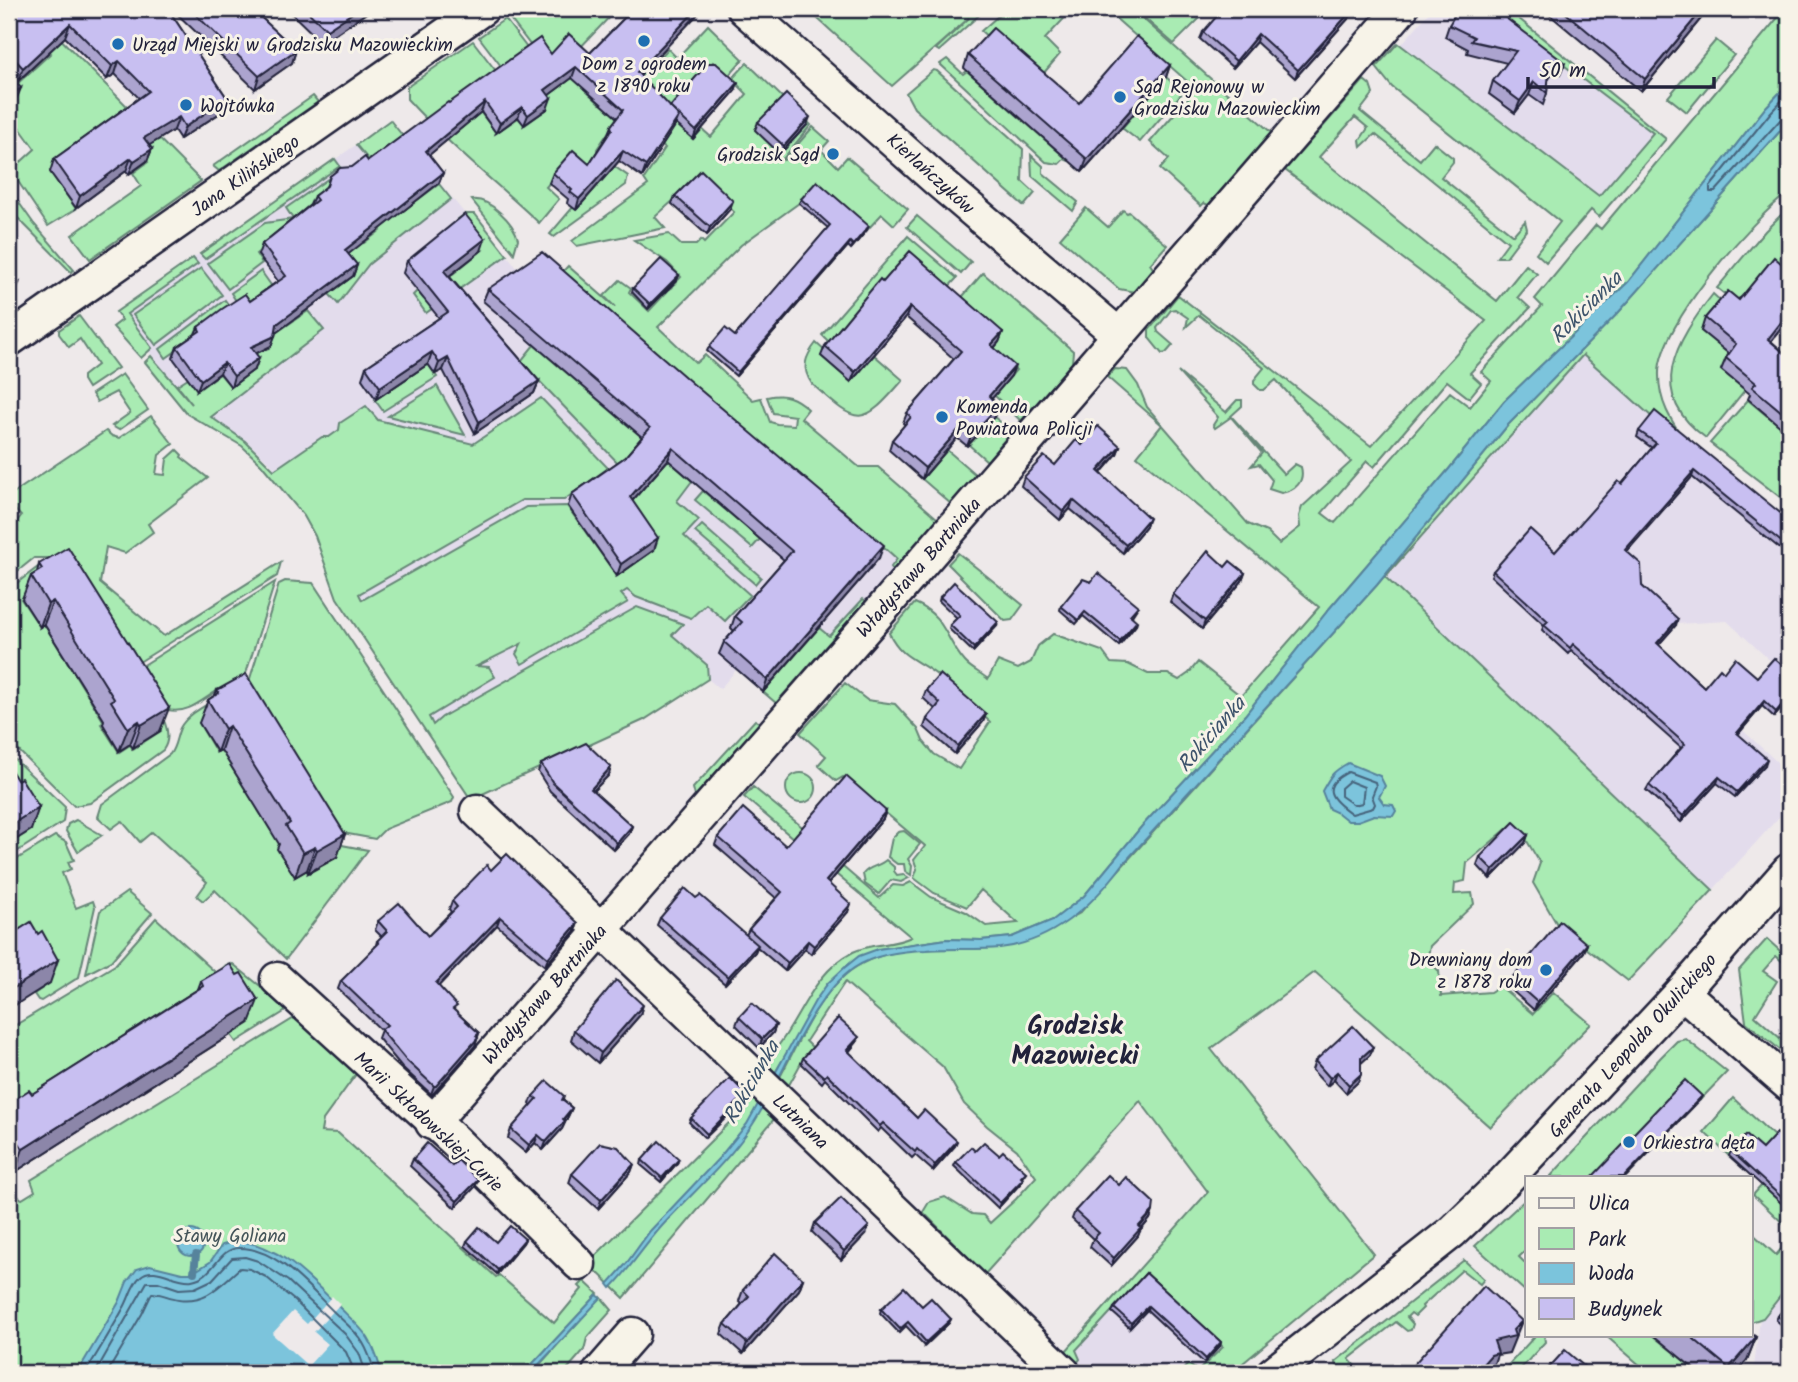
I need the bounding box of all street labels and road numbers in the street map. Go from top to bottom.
street label: Kierlańczyków [879,126,981,223]
street label: Jana Kilińskiego [185,128,307,225]
street label: Władysława Bartniaka [850,491,989,645]
street label: Władysława Bartniaka [476,918,615,1072]
street label: Generała Leopolda Okulickiego [1542,947,1725,1146]
street label: Marii Skłodowskiej-Curie [346,1045,510,1200]
street label: Lutniana [764,1088,835,1157]

